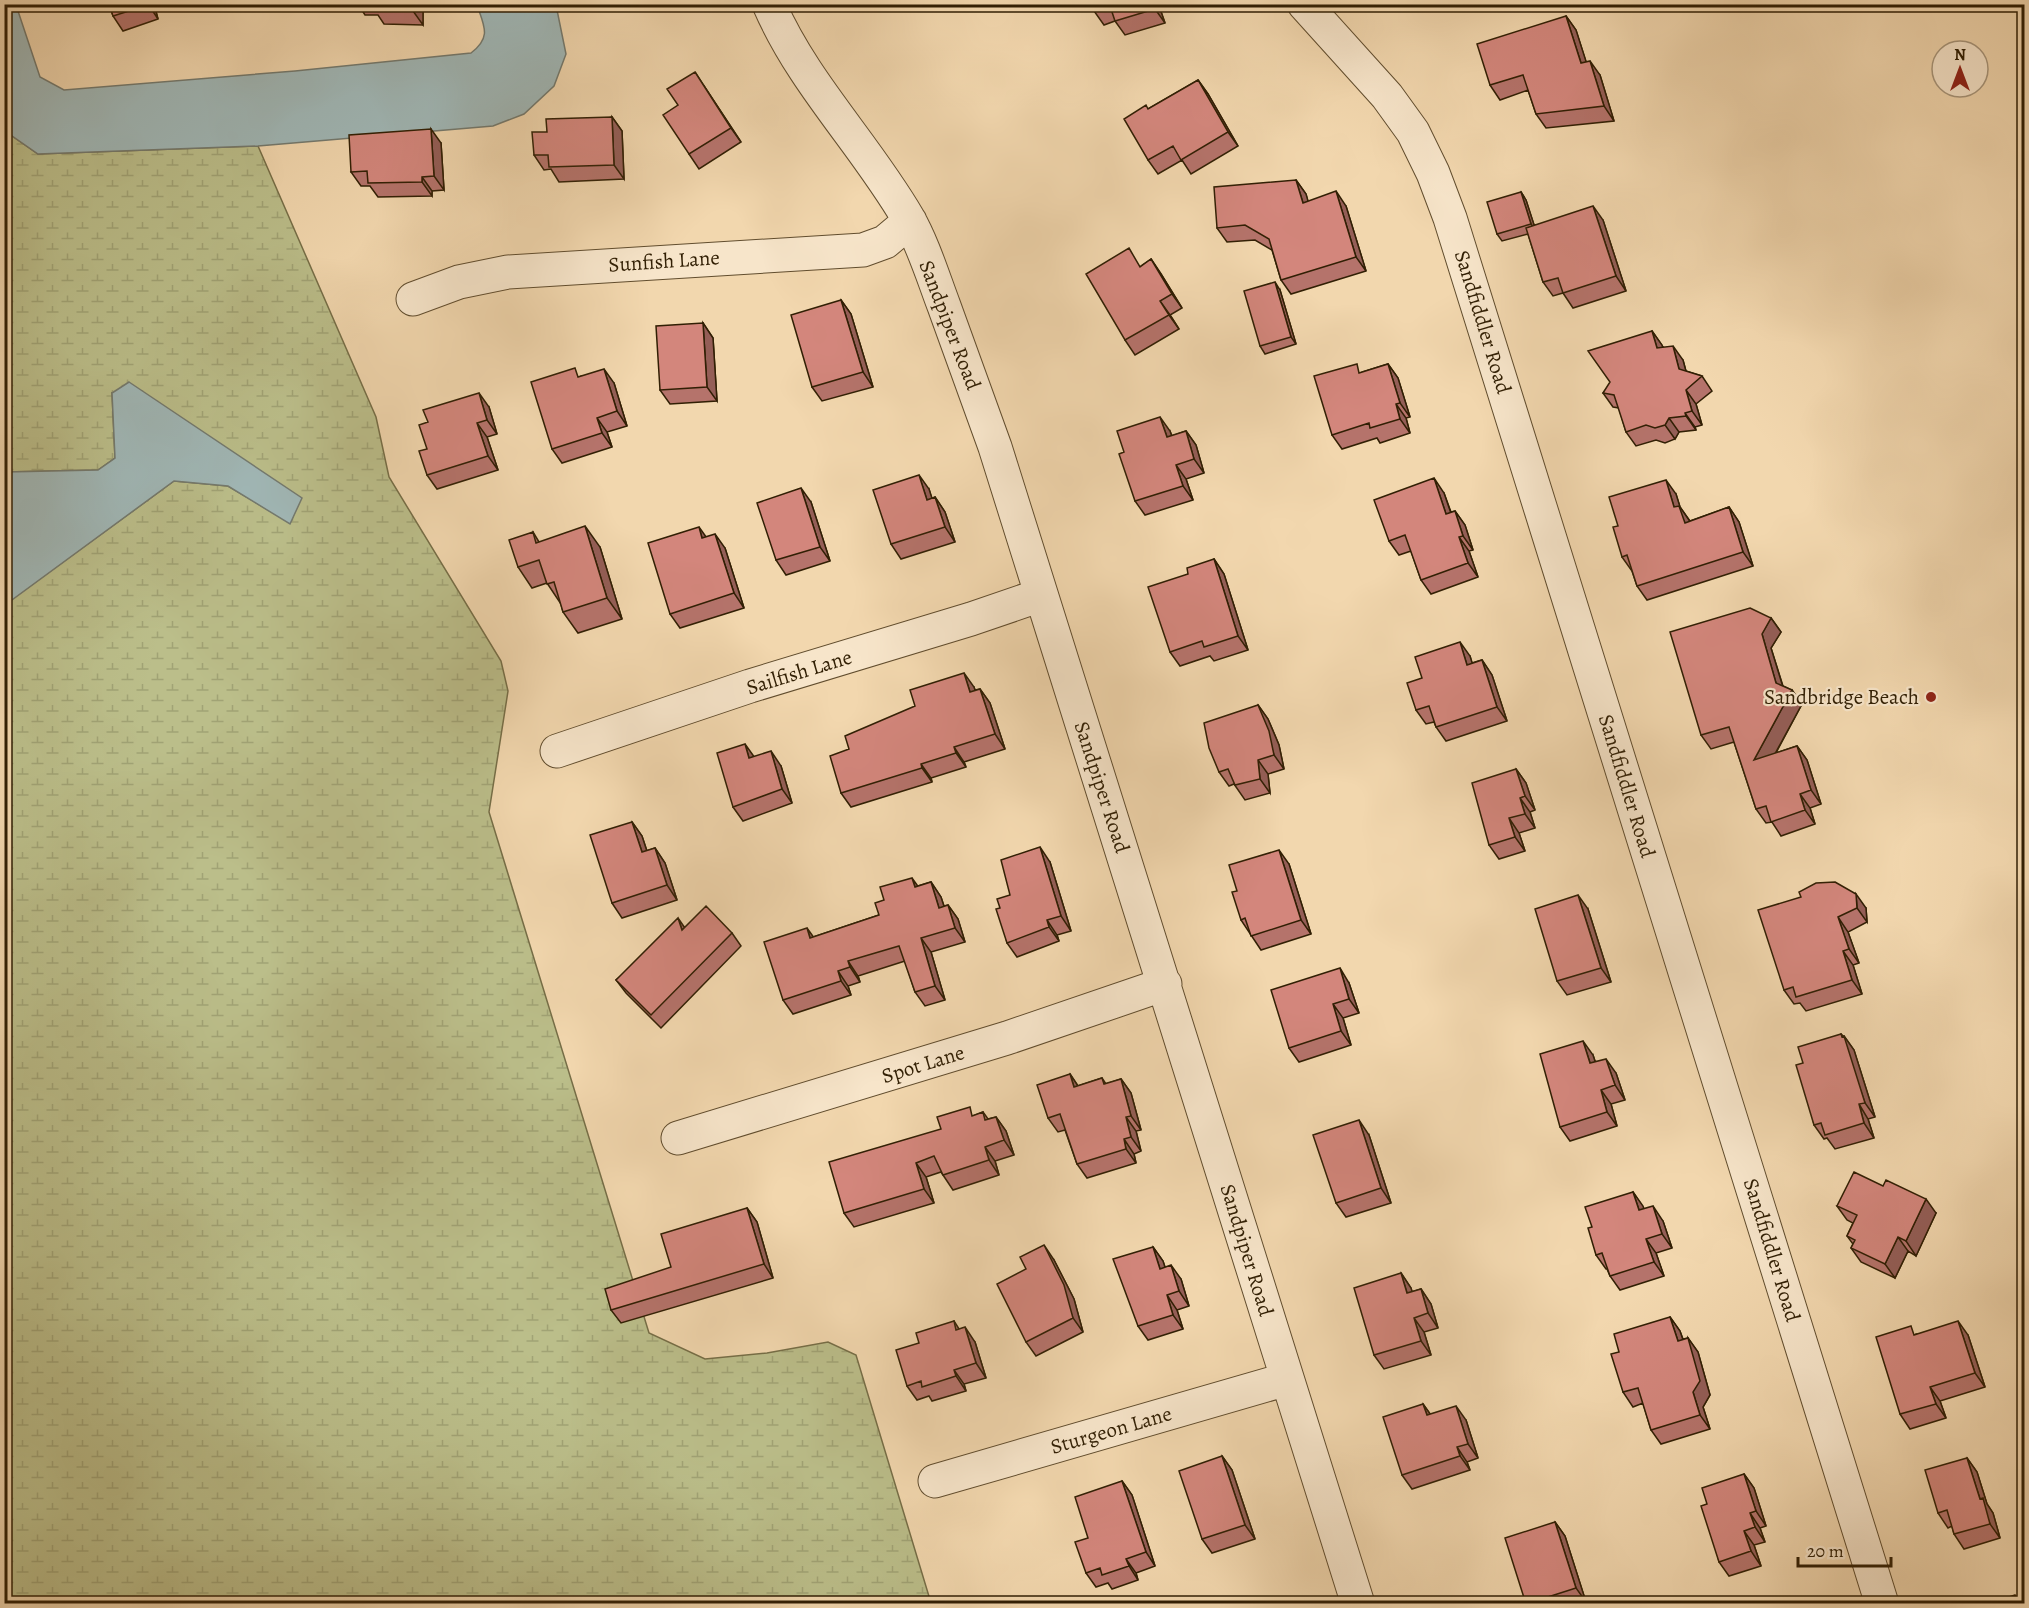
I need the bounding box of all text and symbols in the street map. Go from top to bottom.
north arrow [1930,39,1990,99]
text: N [1954,44,1966,66]
street label: Sunfish Lane [607,243,721,279]
street label: Sandfiddler Road [1448,247,1518,398]
street label: Sandpiper Road [912,256,988,395]
street label: Sailfish Lane [743,643,855,701]
place label: Sandbridge Beach [1764,683,1919,711]
marker: Sandbridge Beach [1924,690,1938,704]
street label: Sandfiddler Road [1592,711,1662,862]
street label: Sandpiper Road [1068,718,1137,857]
street label: Spot Lane [878,1038,968,1090]
street label: Sandfiddler Road [1737,1175,1807,1326]
street label: Sandpiper Road [1214,1181,1281,1320]
street label: Sturgeon Lane [1047,1399,1175,1461]
scale bar [1798,1530,1891,1568]
text: 20 m [1807,1539,1844,1563]

